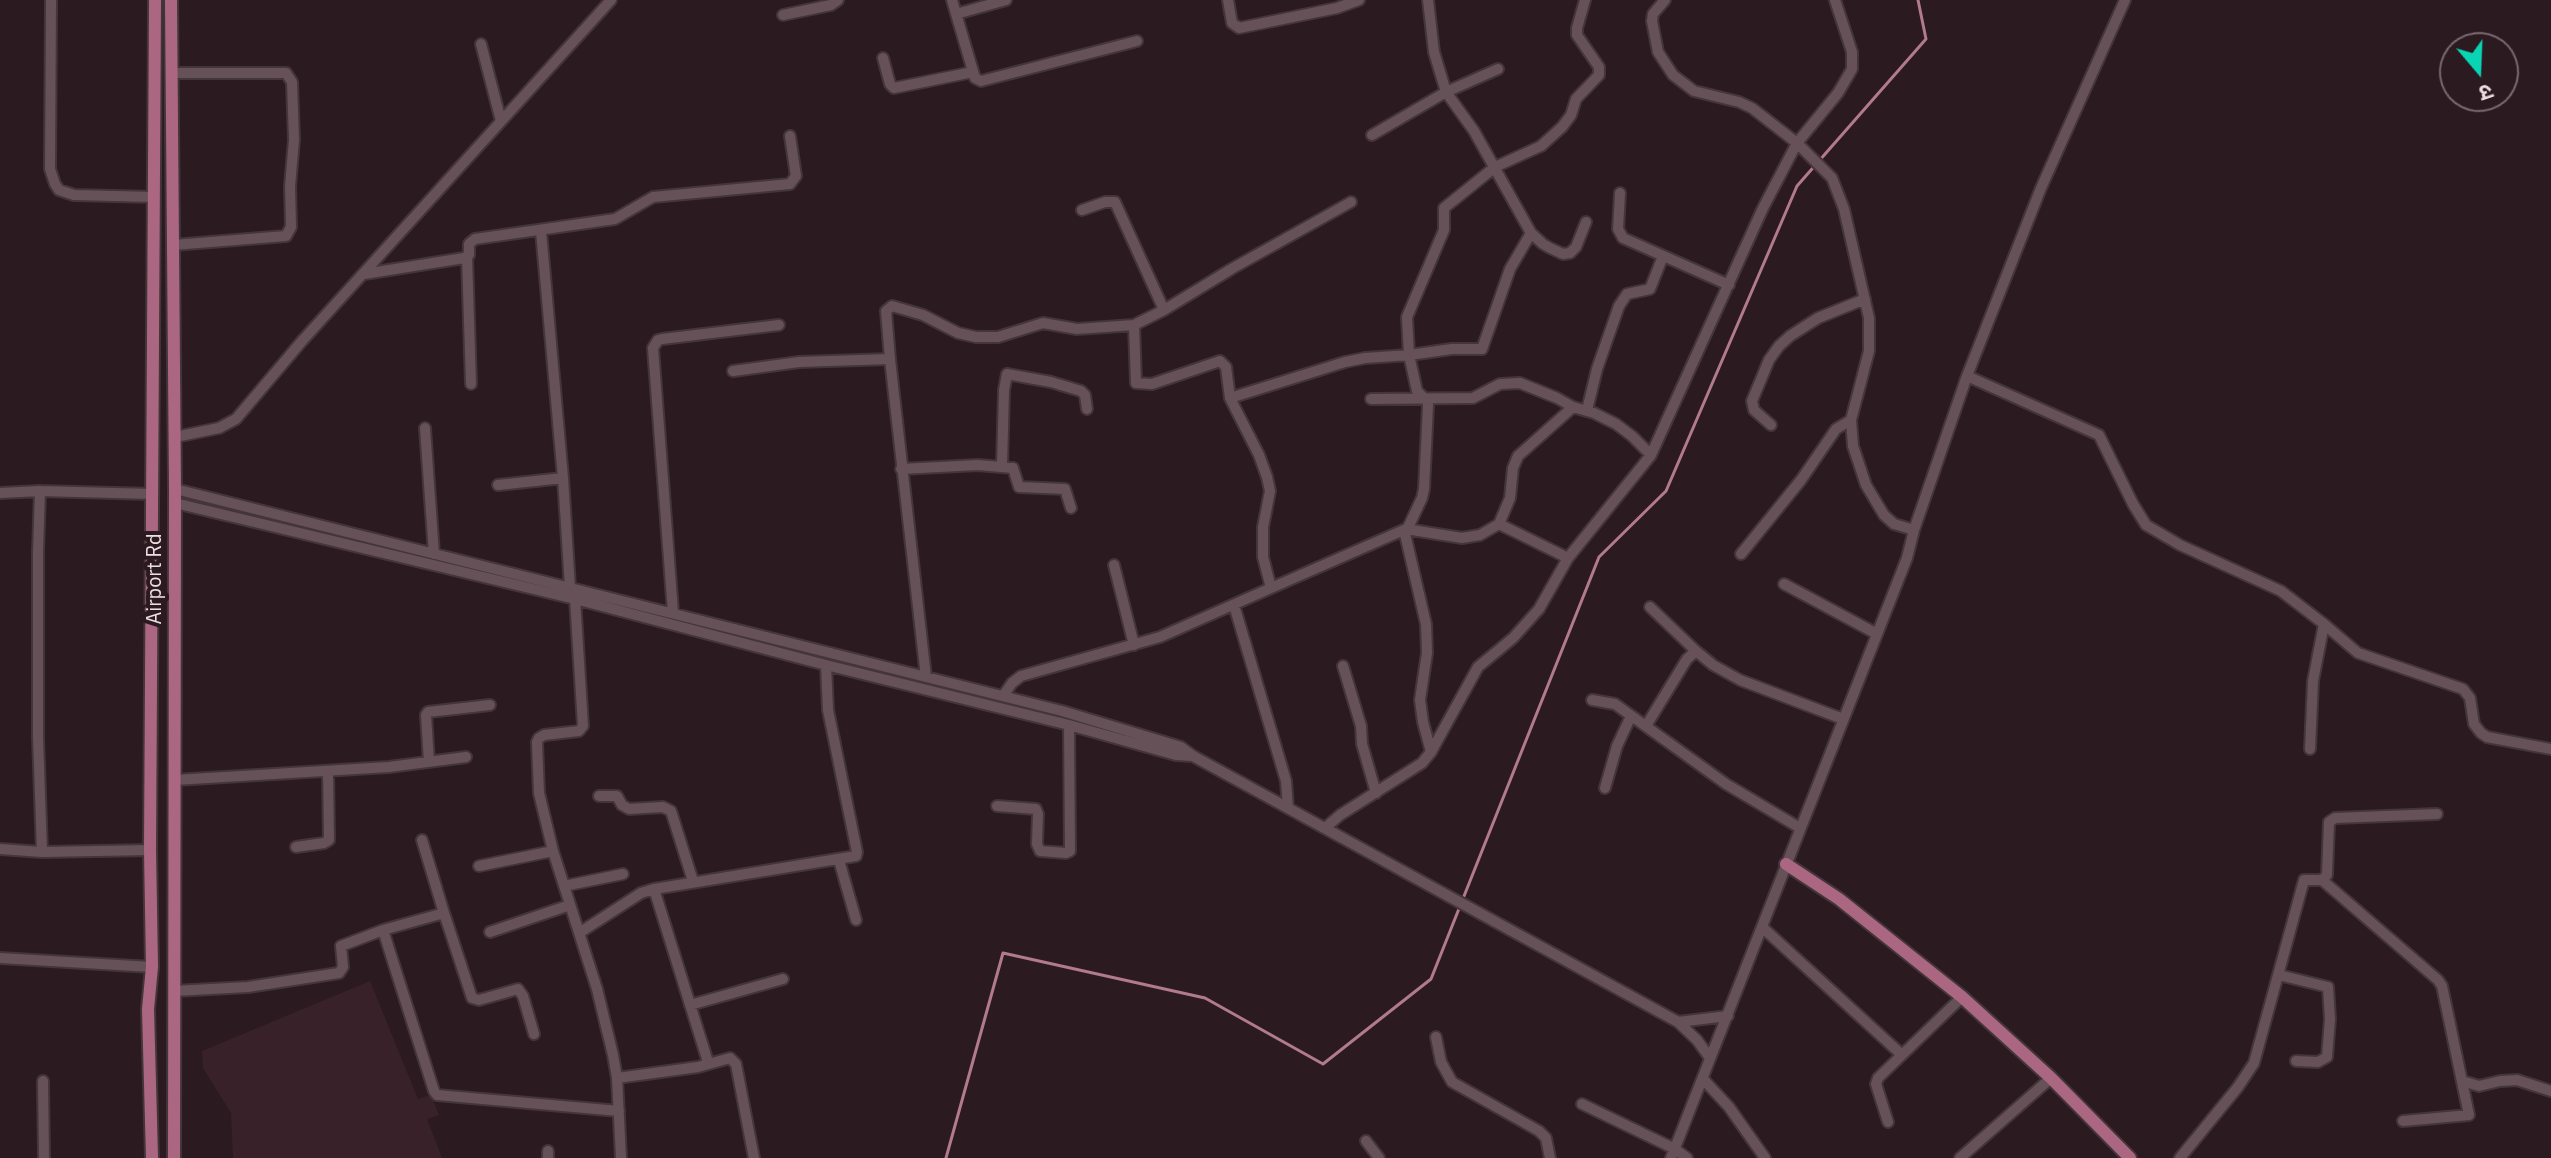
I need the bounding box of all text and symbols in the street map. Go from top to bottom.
north arrow [2439,32,2519,112]
text: उ [2476,77,2497,109]
street label: Airport Rd [143,533,167,625]

